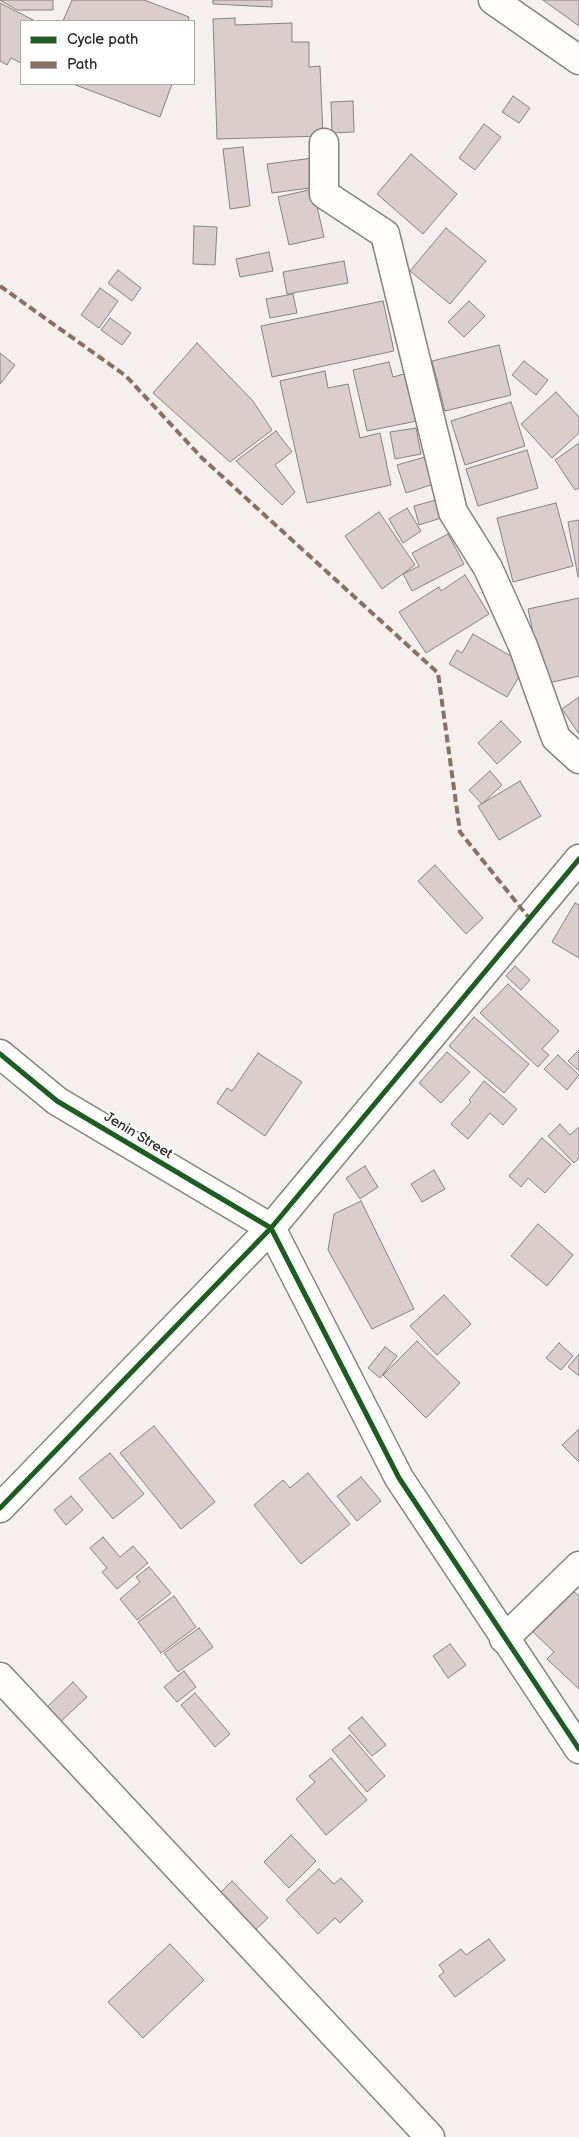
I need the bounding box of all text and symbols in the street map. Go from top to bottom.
legend [20,20,195,85]
text: Cycle path [67,30,138,49]
text: Path [67,55,97,74]
street label: Jenin Street [101,1109,175,1163]

